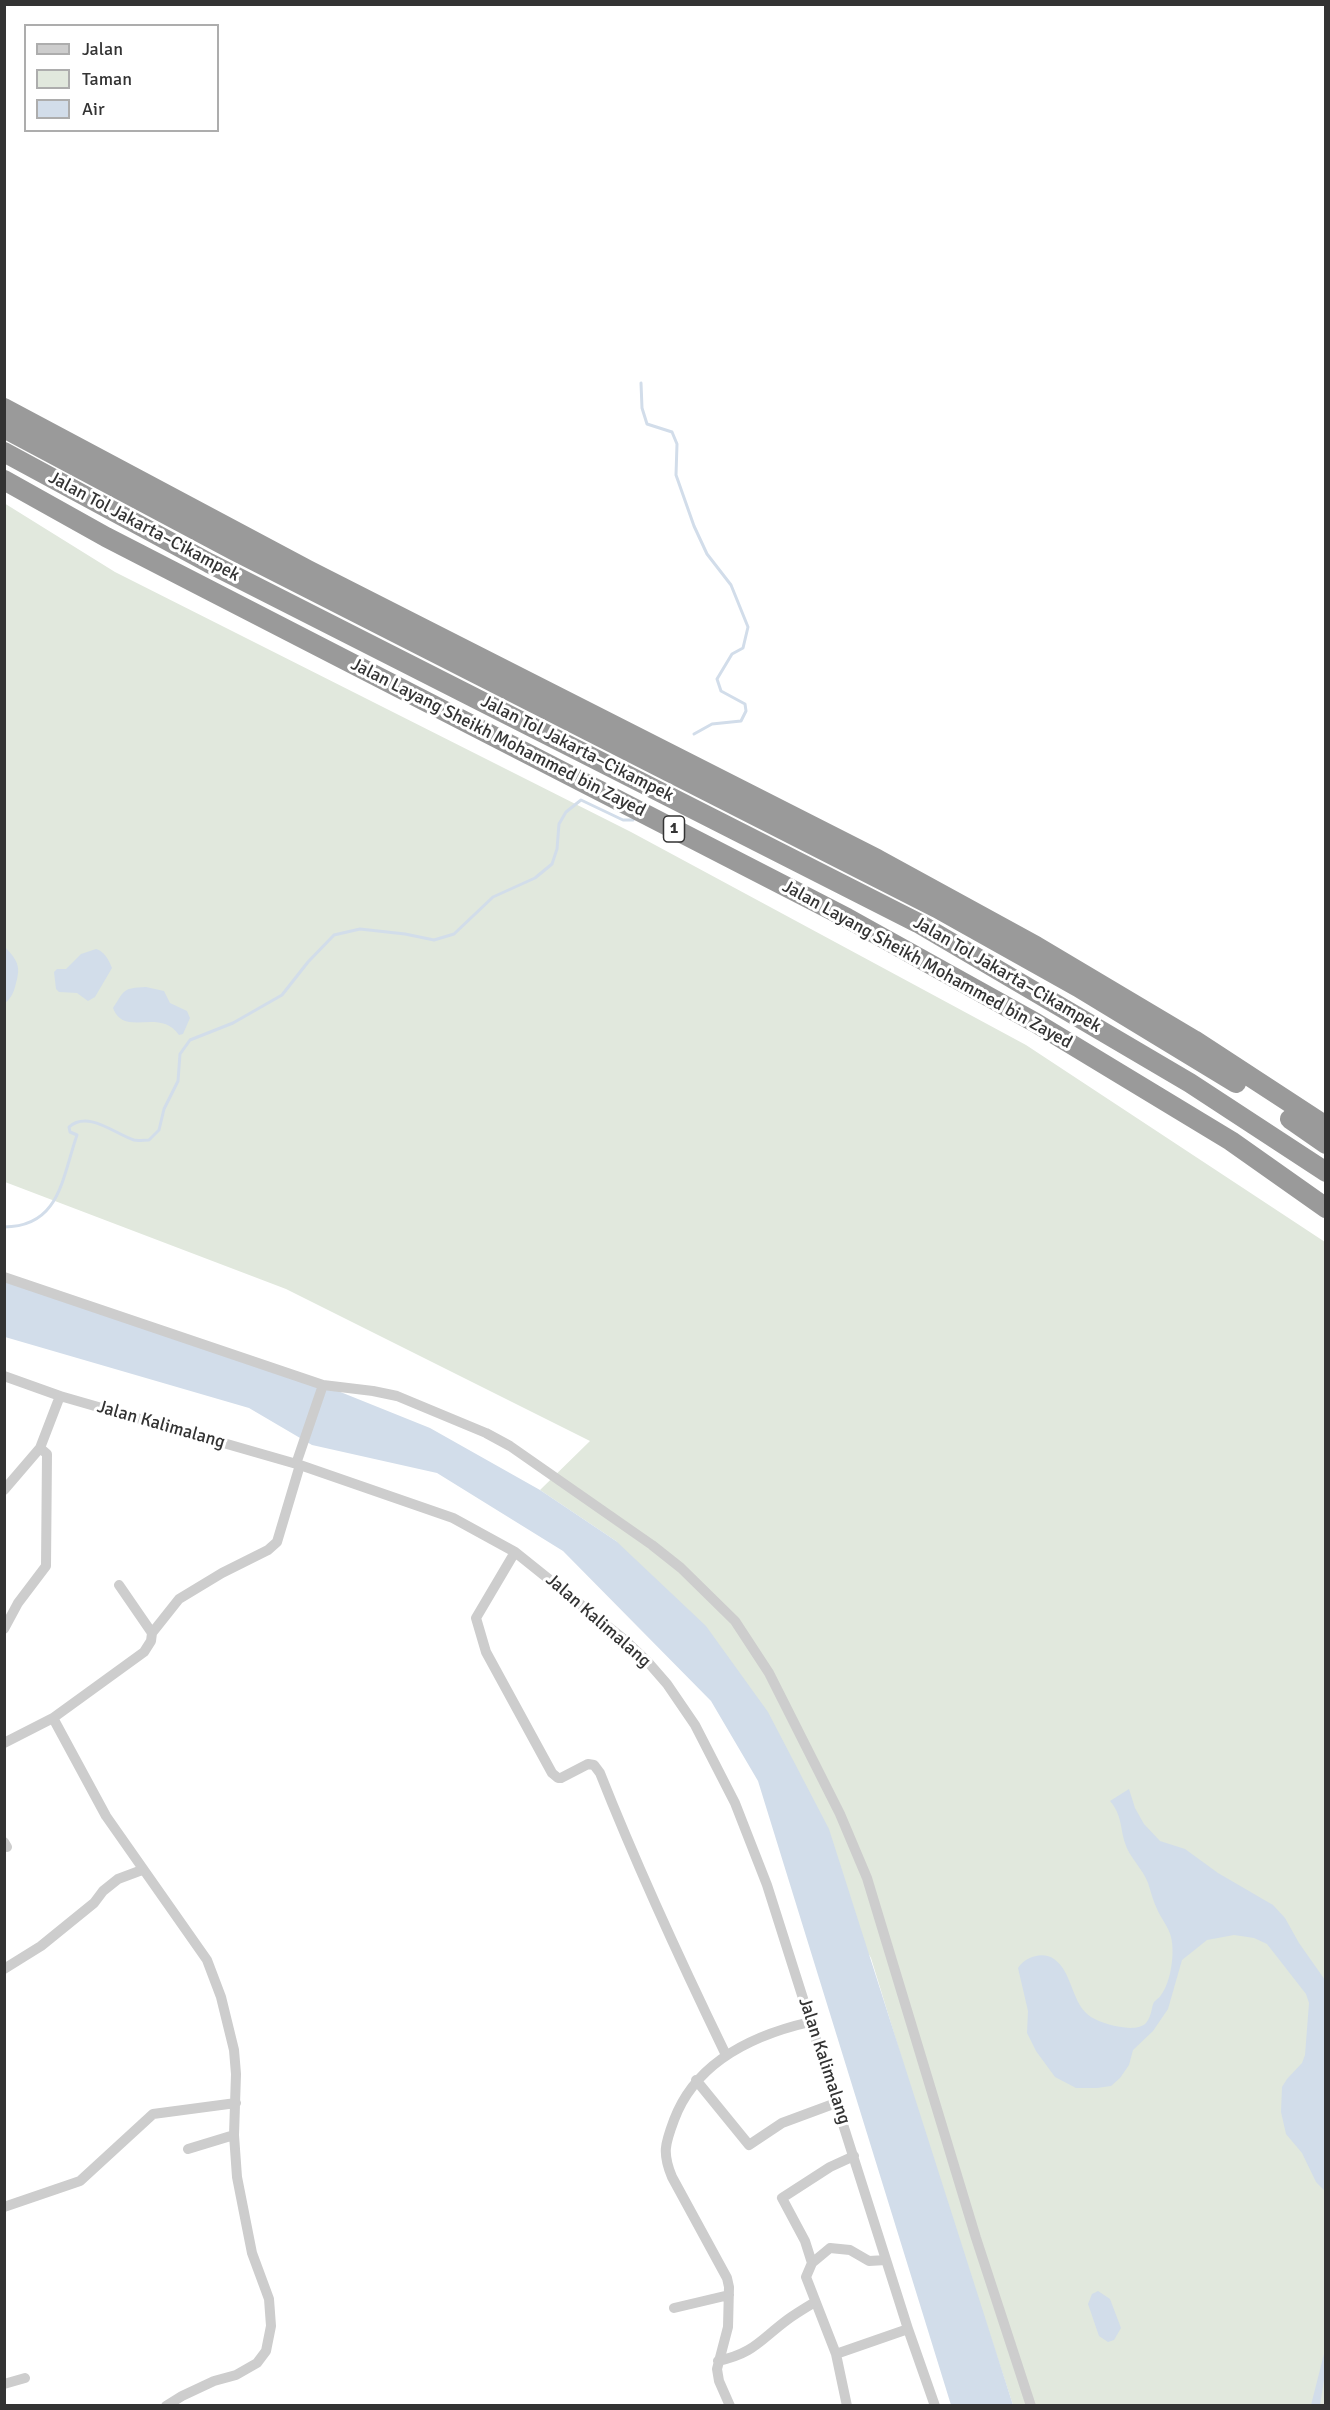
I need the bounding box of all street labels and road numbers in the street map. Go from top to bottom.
street label: Jalan Tol Jakarta–Cikampek [45,467,243,587]
street label: Jalan Layang Sheikh Mohammed bin Zayed [347,654,649,822]
street label: Jalan Tol Jakarta–Cikampek [477,691,677,807]
road number: 1 [664,816,684,842]
street label: Jalan Layang Sheikh Mohammed bin Zayed [778,876,1076,1054]
street label: Jalan Tol Jakarta–Cikampek [909,912,1105,1038]
street label: Jalan Kalimalang [95,1396,227,1454]
street label: Jalan Kalimalang [541,1570,655,1672]
street label: Jalan Kalimalang [793,1995,855,2127]

